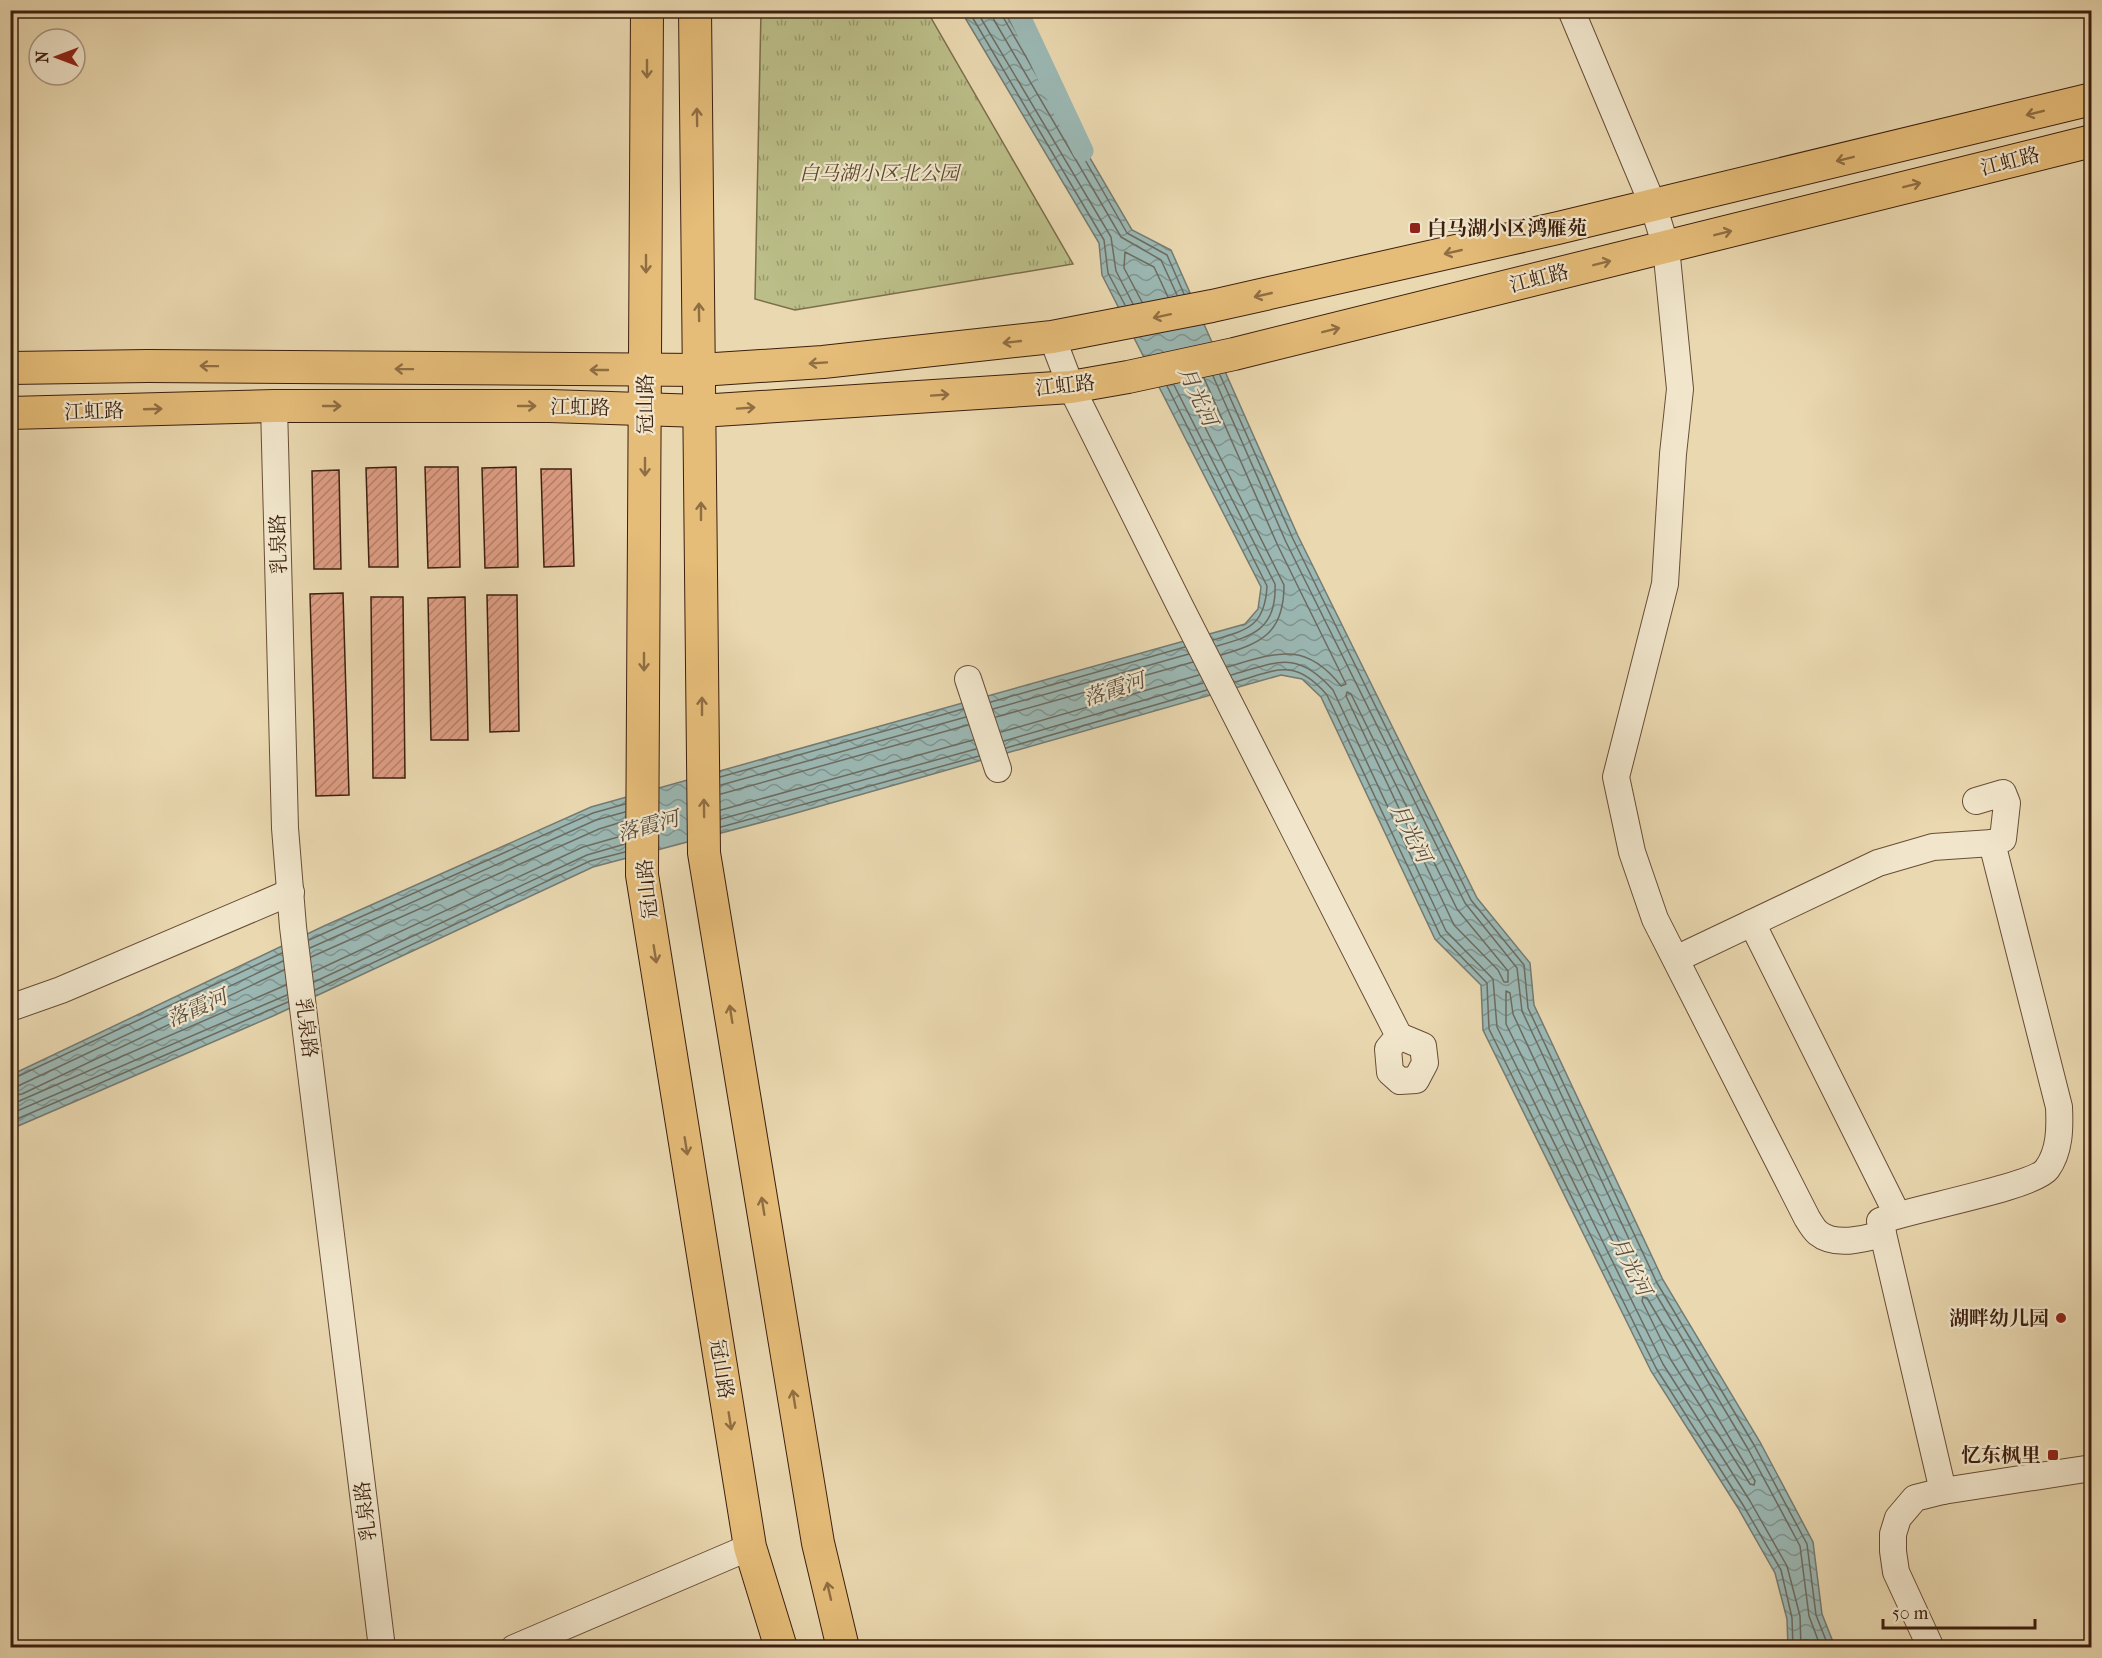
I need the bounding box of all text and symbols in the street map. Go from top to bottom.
north arrow [27,27,87,87]
text: N [33,50,52,63]
one-way arrow [641,58,652,78]
one-way arrow [691,107,703,127]
one-way arrow [2025,108,2044,120]
street label: 江虹路 [1978,143,2042,180]
one-way arrow [1836,153,1855,165]
park label: 白马湖小区北公园 [799,162,962,185]
one-way arrow [1902,179,1921,191]
place label: 白马湖小区鸿雁苑 [1427,217,1587,240]
marker: 白马湖小区鸿雁苑 [1408,221,1422,235]
one-way arrow [1713,226,1732,238]
one-way arrow [1444,247,1463,258]
one-way arrow [640,253,652,273]
one-way arrow [1592,256,1611,268]
street label: 江虹路 [1507,260,1571,297]
one-way arrow [1254,289,1273,301]
one-way arrow [693,302,705,322]
one-way arrow [1153,311,1172,322]
one-way arrow [1322,323,1341,335]
one-way arrow [1003,336,1023,347]
one-way arrow [809,357,829,368]
one-way arrow [200,361,220,372]
water label: 月光河 [1174,362,1224,433]
one-way arrow [395,363,415,375]
one-way arrow [590,364,610,376]
street label: 江虹路 [1034,371,1096,400]
street label: 冠山路 [634,374,657,434]
one-way arrow [930,389,950,400]
street label: 江虹路 [550,395,610,420]
street label: 江虹路 [64,399,124,424]
one-way arrow [322,400,342,412]
one-way arrow [517,400,537,412]
one-way arrow [735,402,755,413]
one-way arrow [142,404,162,415]
one-way arrow [639,456,651,476]
one-way arrow [695,501,707,521]
street label: 乳泉路 [266,514,291,574]
one-way arrow [638,651,650,671]
water label: 落霞河 [1080,667,1151,710]
one-way arrow [696,696,708,716]
one-way arrow [698,799,709,819]
water label: 月光河 [1386,799,1438,870]
water label: 落霞河 [614,805,685,846]
street label: 冠山路 [633,858,662,920]
one-way arrow [649,943,660,963]
water label: 落霞河 [163,983,234,1031]
street label: 乳泉路 [291,997,322,1059]
one-way arrow [725,1005,736,1024]
one-way arrow [681,1136,692,1155]
one-way arrow [757,1197,768,1217]
water label: 月光河 [1606,1232,1658,1303]
place label: 湖畔幼儿园 [1949,1307,2049,1330]
marker: 湖畔幼儿园 [2054,1311,2068,1325]
street label: 冠山路 [705,1338,738,1401]
one-way arrow [789,1389,800,1409]
one-way arrow [725,1411,736,1431]
place label: 忆东枫里 [1961,1444,2041,1467]
marker: 忆东枫里 [2046,1448,2060,1462]
street label: 乳泉路 [350,1480,381,1542]
one-way arrow [823,1581,835,1600]
scale bar [1883,1592,2034,1630]
text: 50 m [1892,1603,1929,1624]

